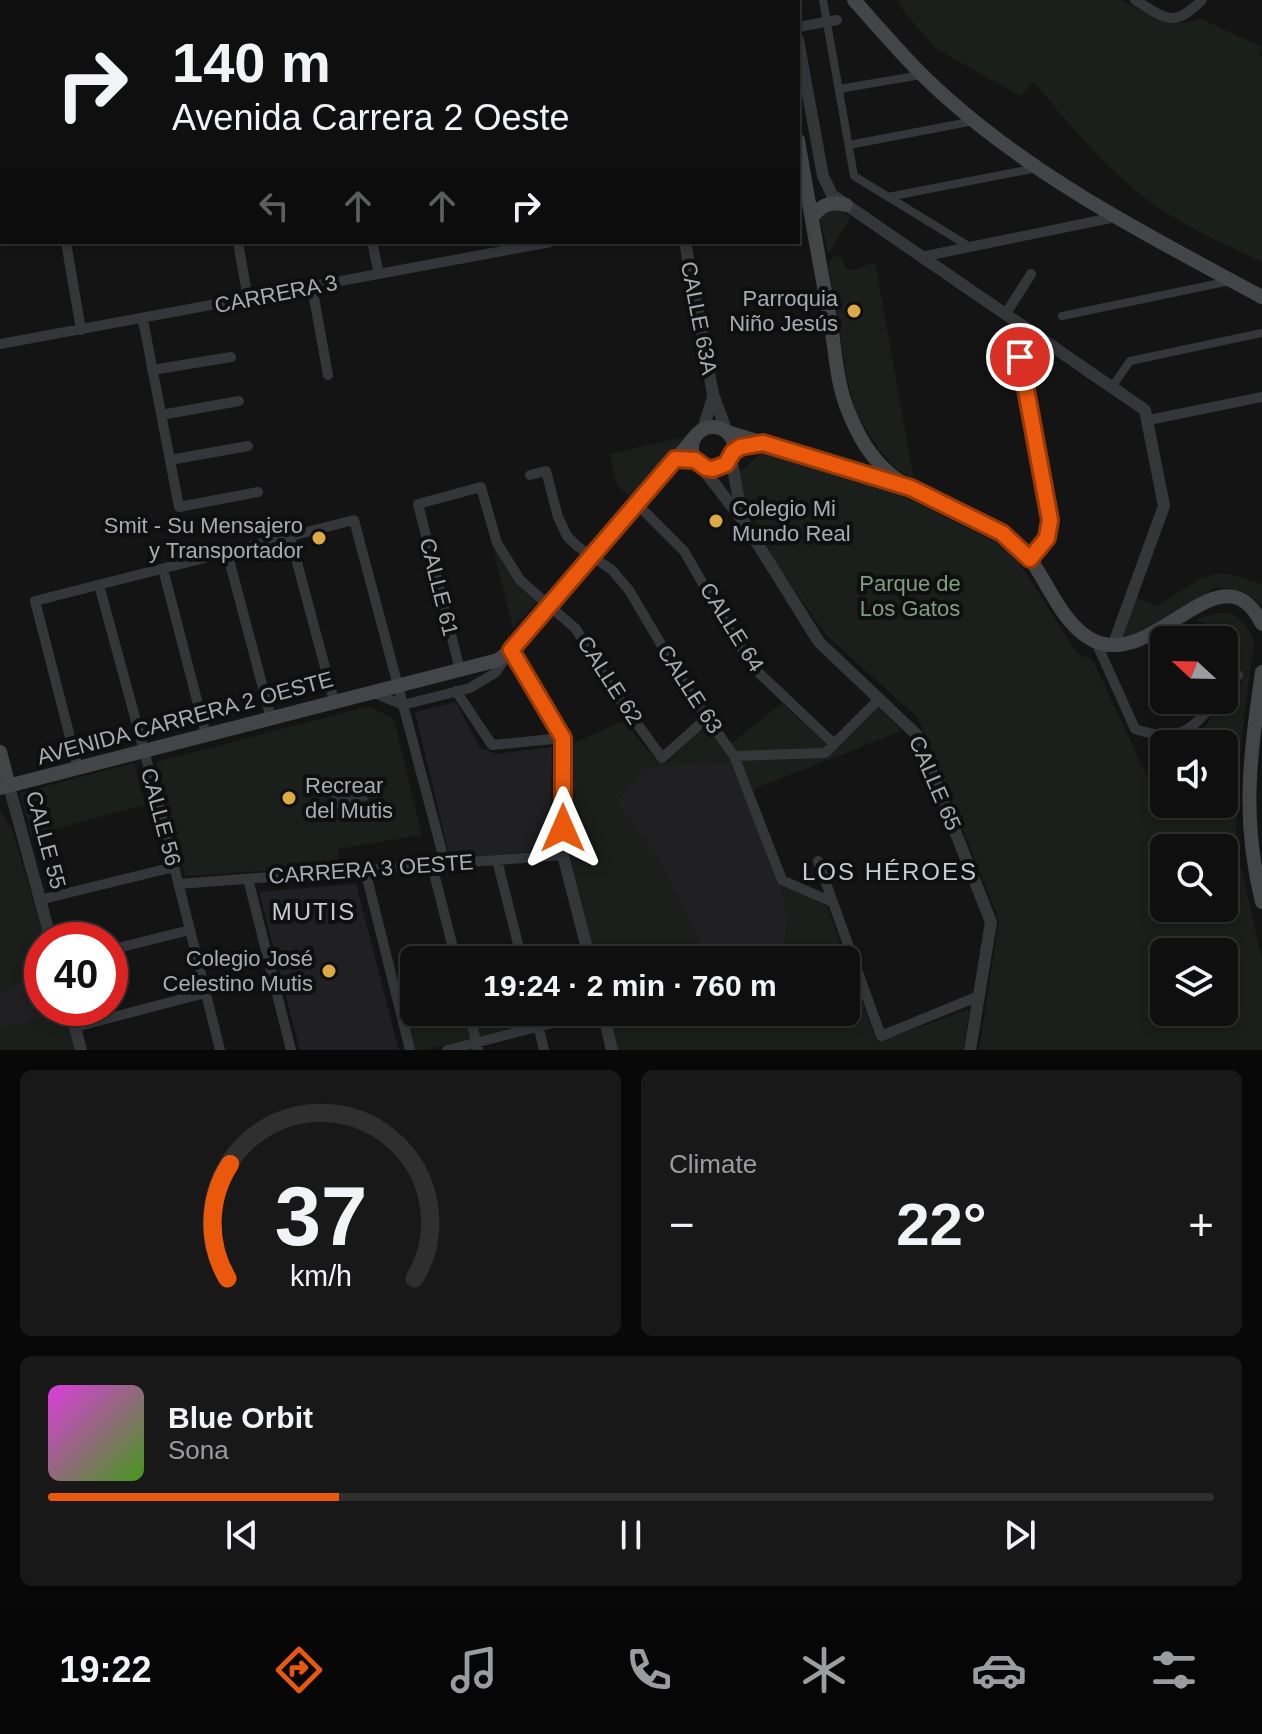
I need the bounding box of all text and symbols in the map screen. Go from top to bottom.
text: 140 m [172,31,331,94]
icon: right [40,32,144,136]
text: Avenida Carrera 2 Oeste [172,97,570,138]
icon: left [252,184,296,228]
icon: ahead [336,184,380,228]
icon: ahead [420,184,464,228]
icon: right [504,184,548,228]
street label: CALLE 63A [676,259,722,377]
street label: CARRERA 3 [212,270,340,318]
place label: Parroquia Niño Jesús [729,286,839,336]
marker: Parroquia Niño Jesús [845,302,863,320]
pin [986,323,1054,391]
icon: arrive [998,335,1042,379]
place label: Colegio Mi Mundo Real [732,496,851,546]
marker: Colegio Mi Mundo Real [707,512,725,530]
place label: Smit - Su Mensajero y Transportador [104,513,303,563]
marker: Smit - Su Mensajero y Transportador [310,529,328,547]
street label: CALLE 61 [415,535,463,639]
park label: Parque de Los Gatos [859,571,961,621]
street label: CALLE 64 [695,578,769,676]
north arrow [1150,626,1238,714]
map controls [1150,626,1238,1026]
street label: CALLE 62 [572,631,648,729]
street label: CALLE 63 [652,640,728,738]
street label: AVENIDA CARRERA 2 OESTE [34,666,336,770]
button: sound [1150,730,1238,818]
street label: CALLE 65 [904,732,966,834]
street label: CALLE 56 [136,765,186,869]
place label: Recrear del Mutis [305,773,393,823]
position arrow [521,786,605,870]
street label: CALLE 55 [21,788,71,892]
marker: Recrear del Mutis [280,789,298,807]
button: search [1150,834,1238,922]
street label: CARRERA 3 OESTE [268,849,474,889]
district label: LOS HÉROES [802,858,978,885]
district label: MUTIS [272,898,356,925]
speed limit sign: 40 [24,922,128,1026]
button: layers [1150,938,1238,1026]
place label: Colegio José Celestino Mutis [163,946,313,996]
marker: Colegio José Celestino Mutis [320,962,338,980]
text: 19:24 · 2 min · 760 m [483,969,777,1002]
text: Climate [669,1149,757,1179]
text: 37 [274,1170,367,1263]
text: 22° [896,1191,987,1258]
text: − [669,1200,695,1249]
text: + [1188,1200,1214,1249]
text: km/h [290,1260,351,1292]
text: Blue Orbit [168,1401,313,1434]
text: Sona [168,1435,229,1465]
icon: previous [220,1513,264,1557]
icon: pause [609,1513,653,1557]
icon: next [998,1513,1042,1557]
icon: directions [271,1642,327,1698]
icon: music [446,1642,502,1698]
icon: phone [621,1642,677,1698]
icon: climate [796,1642,852,1698]
icon: car [971,1642,1027,1698]
icon: filters [1146,1642,1202,1698]
text: 19:22 [60,1649,152,1690]

